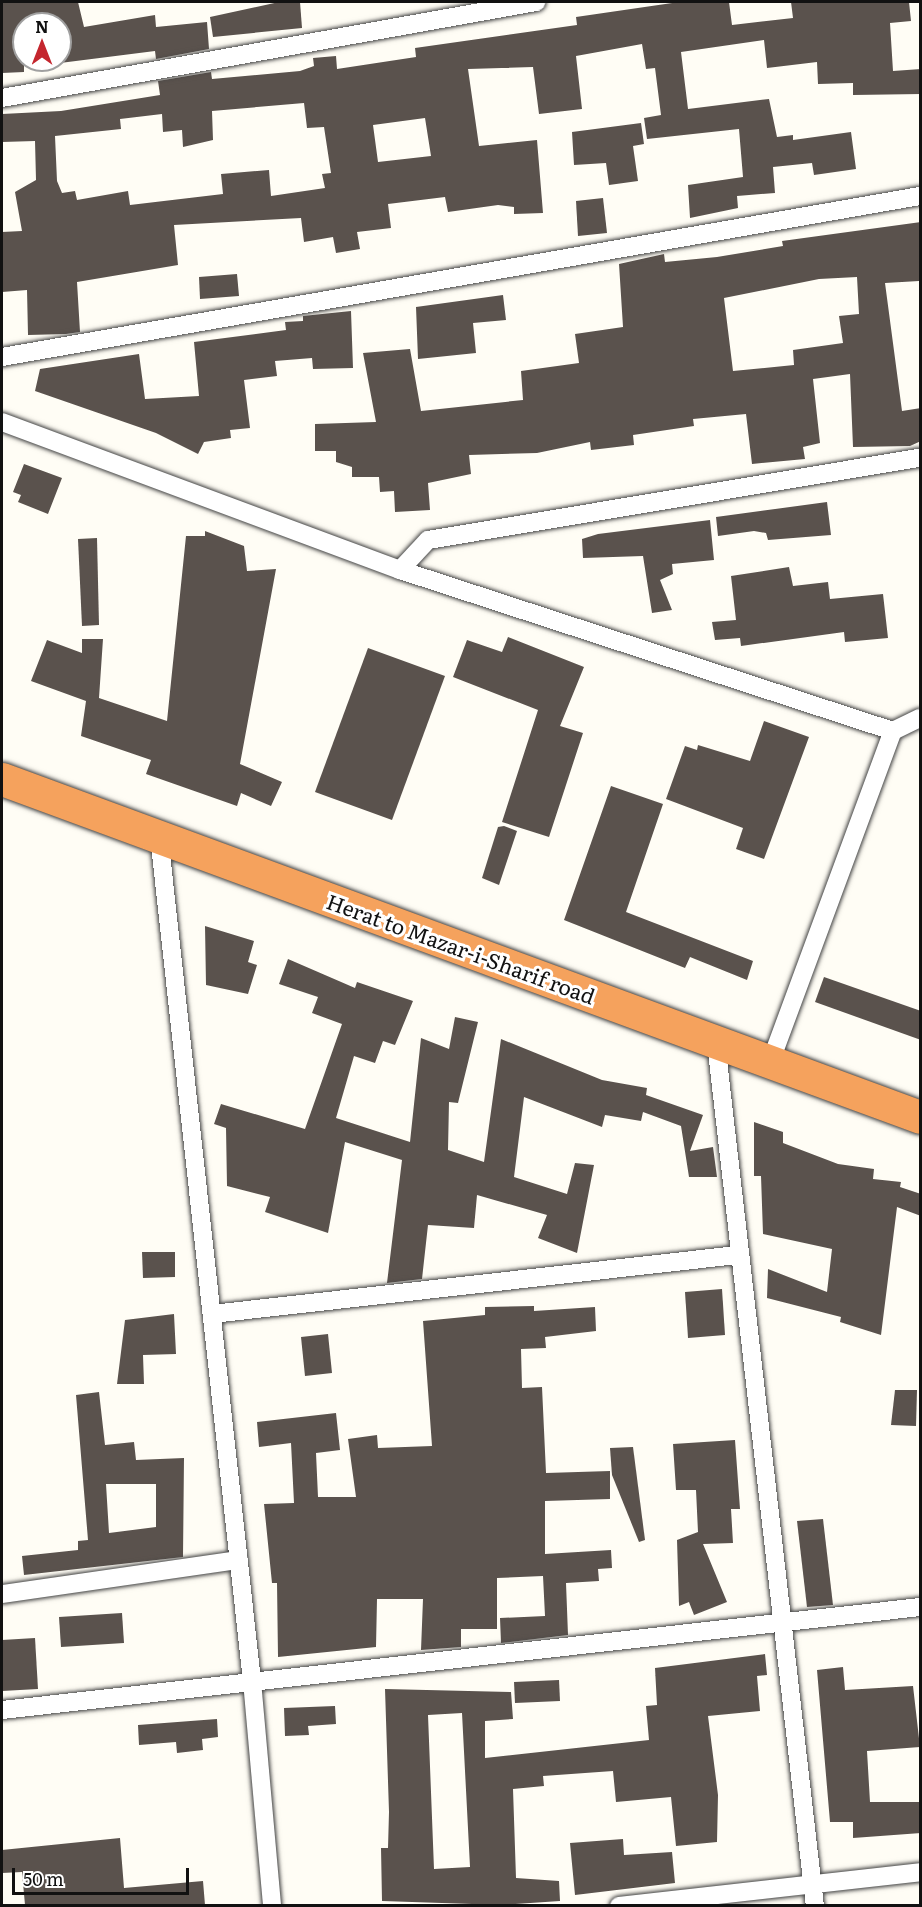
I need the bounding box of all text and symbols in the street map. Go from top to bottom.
north arrow [12,12,72,72]
text: N [35,14,49,38]
street label: Herat to Mazar-i-Sharif road [323,888,599,1008]
scale bar [15,1856,192,1894]
text: 50 m [23,1865,64,1892]

